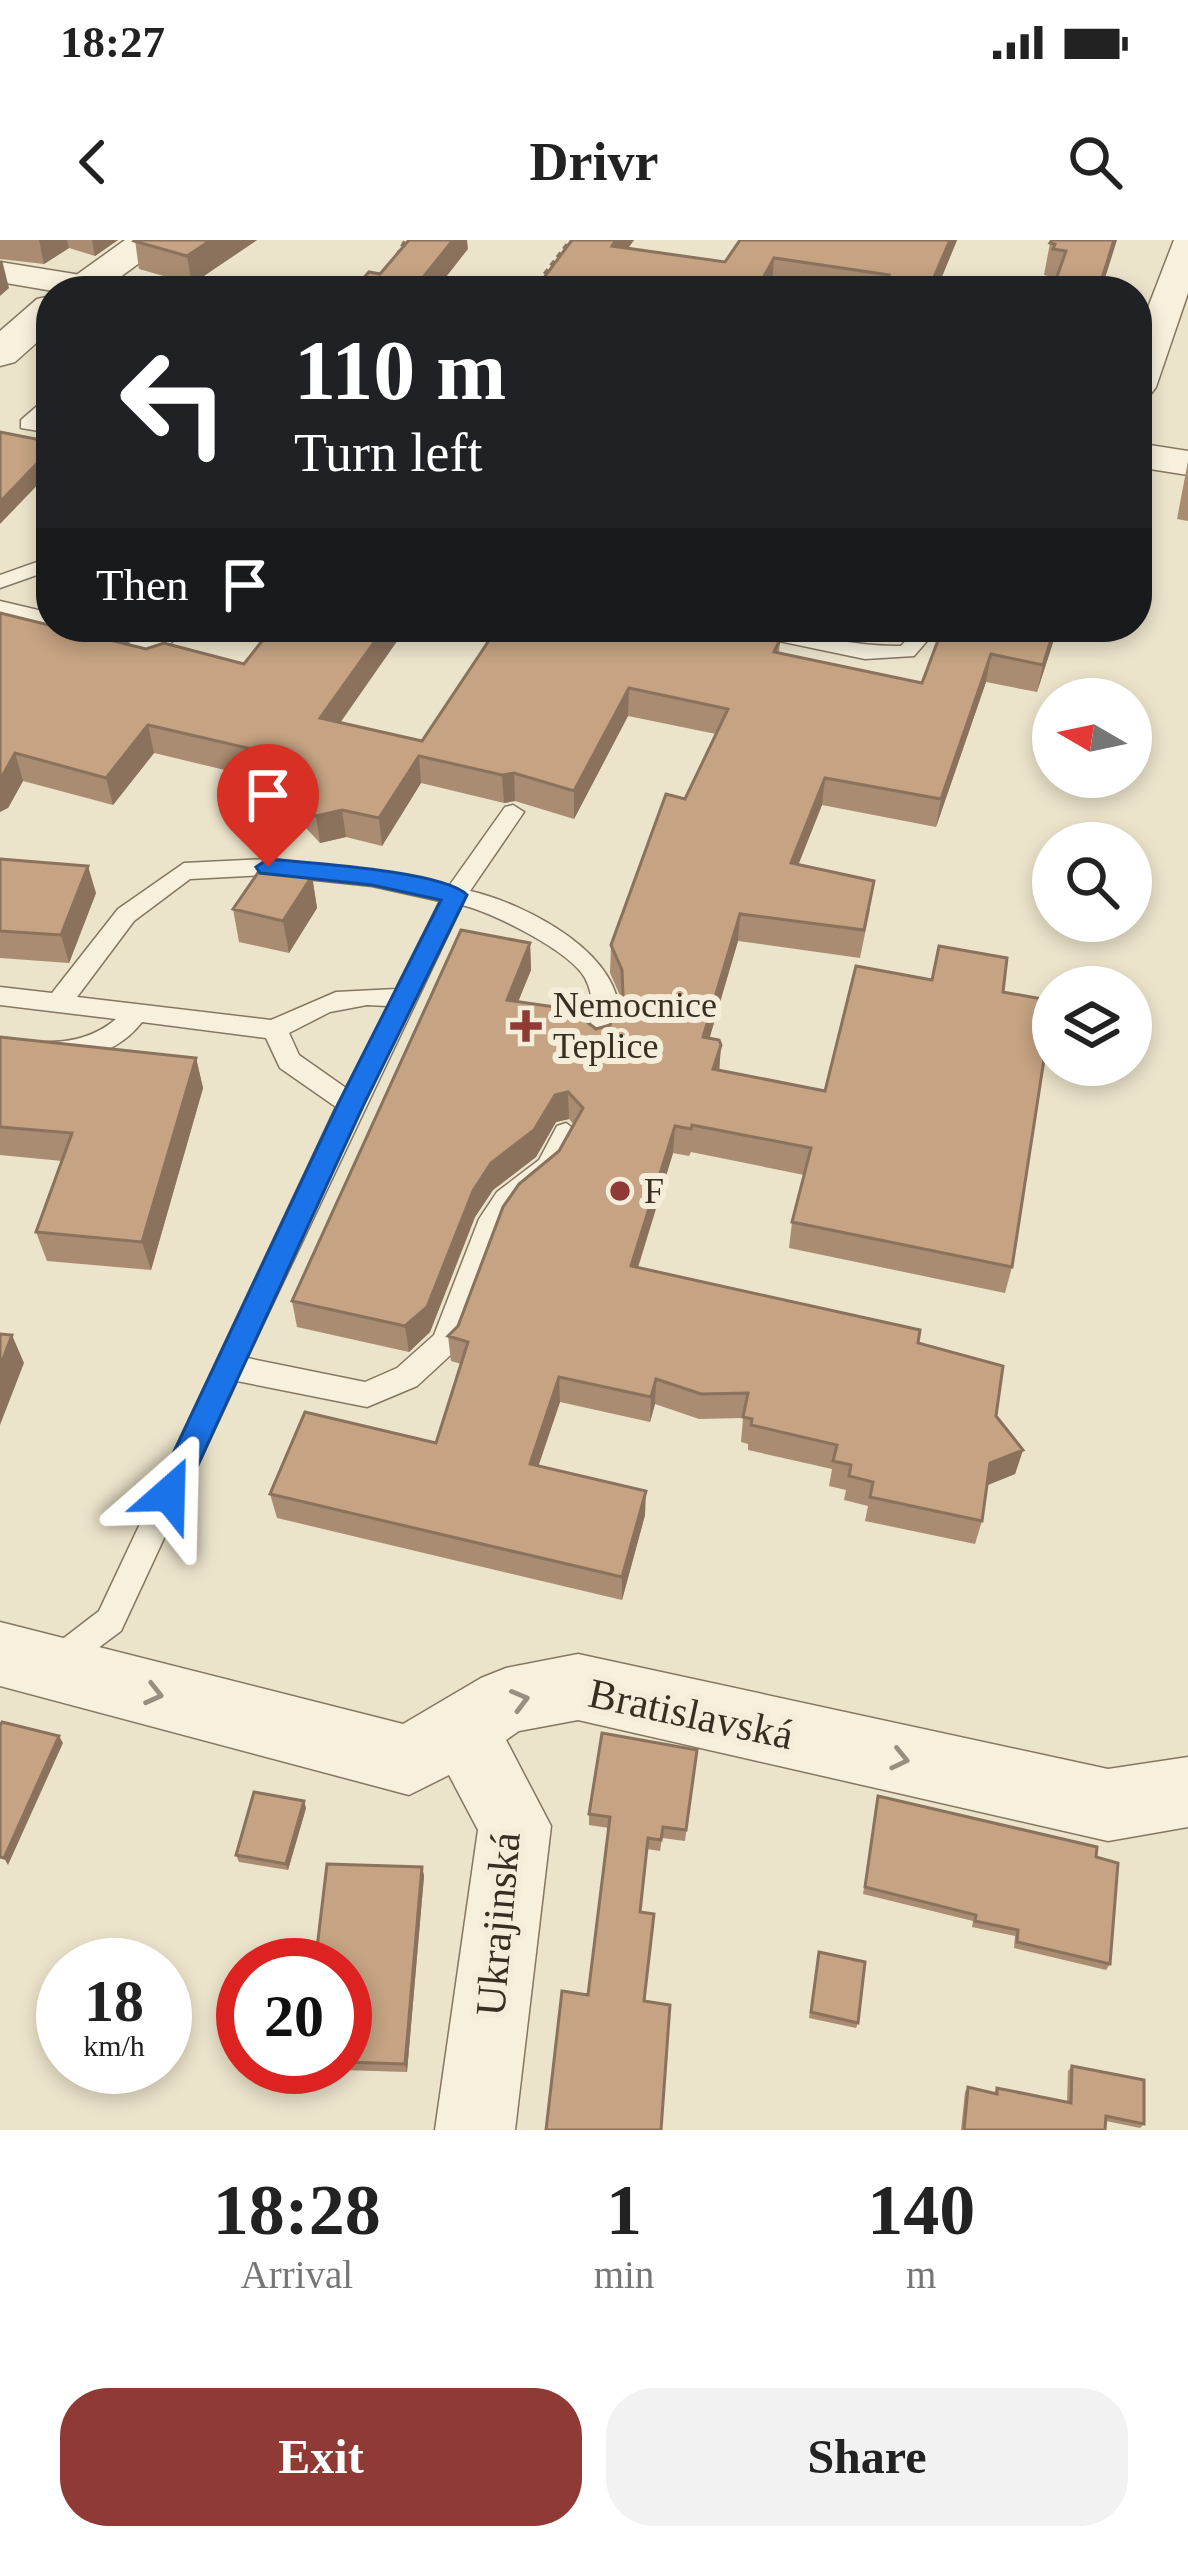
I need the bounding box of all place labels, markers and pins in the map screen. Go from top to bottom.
pin [217,744,319,867]
place label: Nemocnice Teplice [553,985,717,1066]
marker: Nemocnice Teplice [510,1010,542,1042]
place label: F [644,1171,664,1211]
marker: F [607,1178,633,1204]

